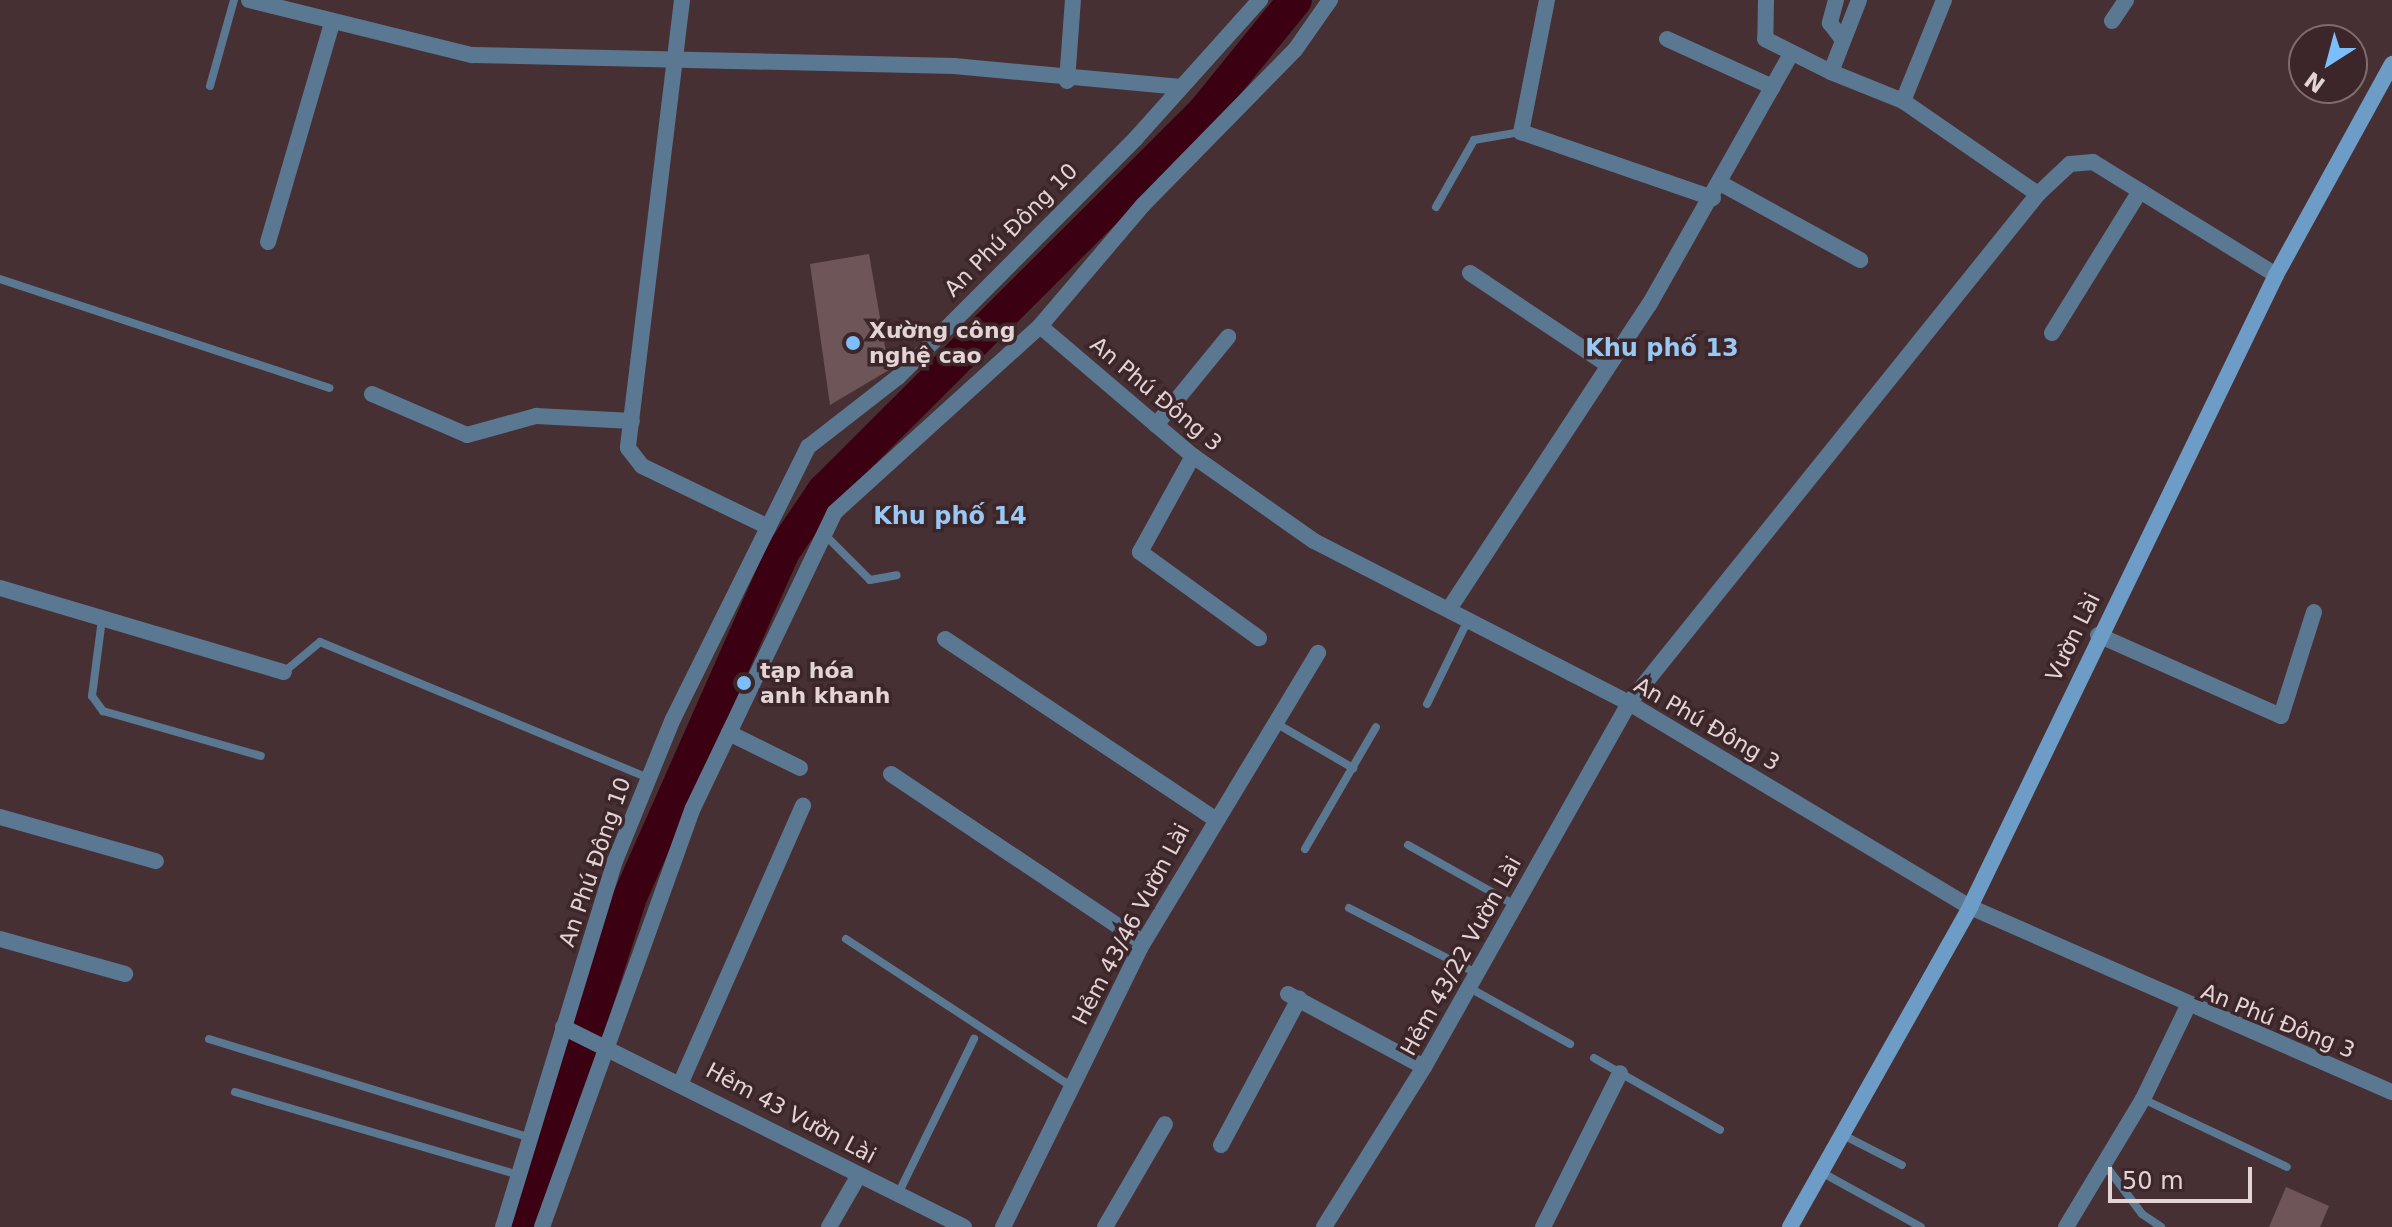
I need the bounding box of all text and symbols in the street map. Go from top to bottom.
north arrow [2288,24,2368,104]
text: N [2300,67,2330,98]
street label: An Phú Đông 10 [939,158,1083,302]
place label: Xường công nghệ cao [869,317,1015,368]
street label: An Phú Đông 3 [1085,331,1227,457]
marker: Xường công nghệ cao [844,334,862,352]
district label: Khu phố 13 [1585,335,1739,363]
district label: Khu phố 14 [873,503,1027,531]
street label: Vườn Lài [2040,588,2106,686]
place label: tạp hóa anh khanh [760,657,890,708]
street label: An Phú Đông 3 [1630,672,1784,776]
marker: tạp hóa anh khanh [735,674,753,692]
street label: An Phú Đông 10 [554,774,636,950]
street label: Hẻm 43/46 Vườn Lài [1067,819,1195,1029]
street label: Hẻm 43/22 Vườn Lài [1395,852,1527,1060]
street label: An Phú Đông 3 [2197,978,2359,1064]
street label: Hẻm 43 Vườn Lài [701,1057,881,1169]
scale bar [2112,1151,2256,1201]
text: 50 m [2122,1167,2184,1195]

